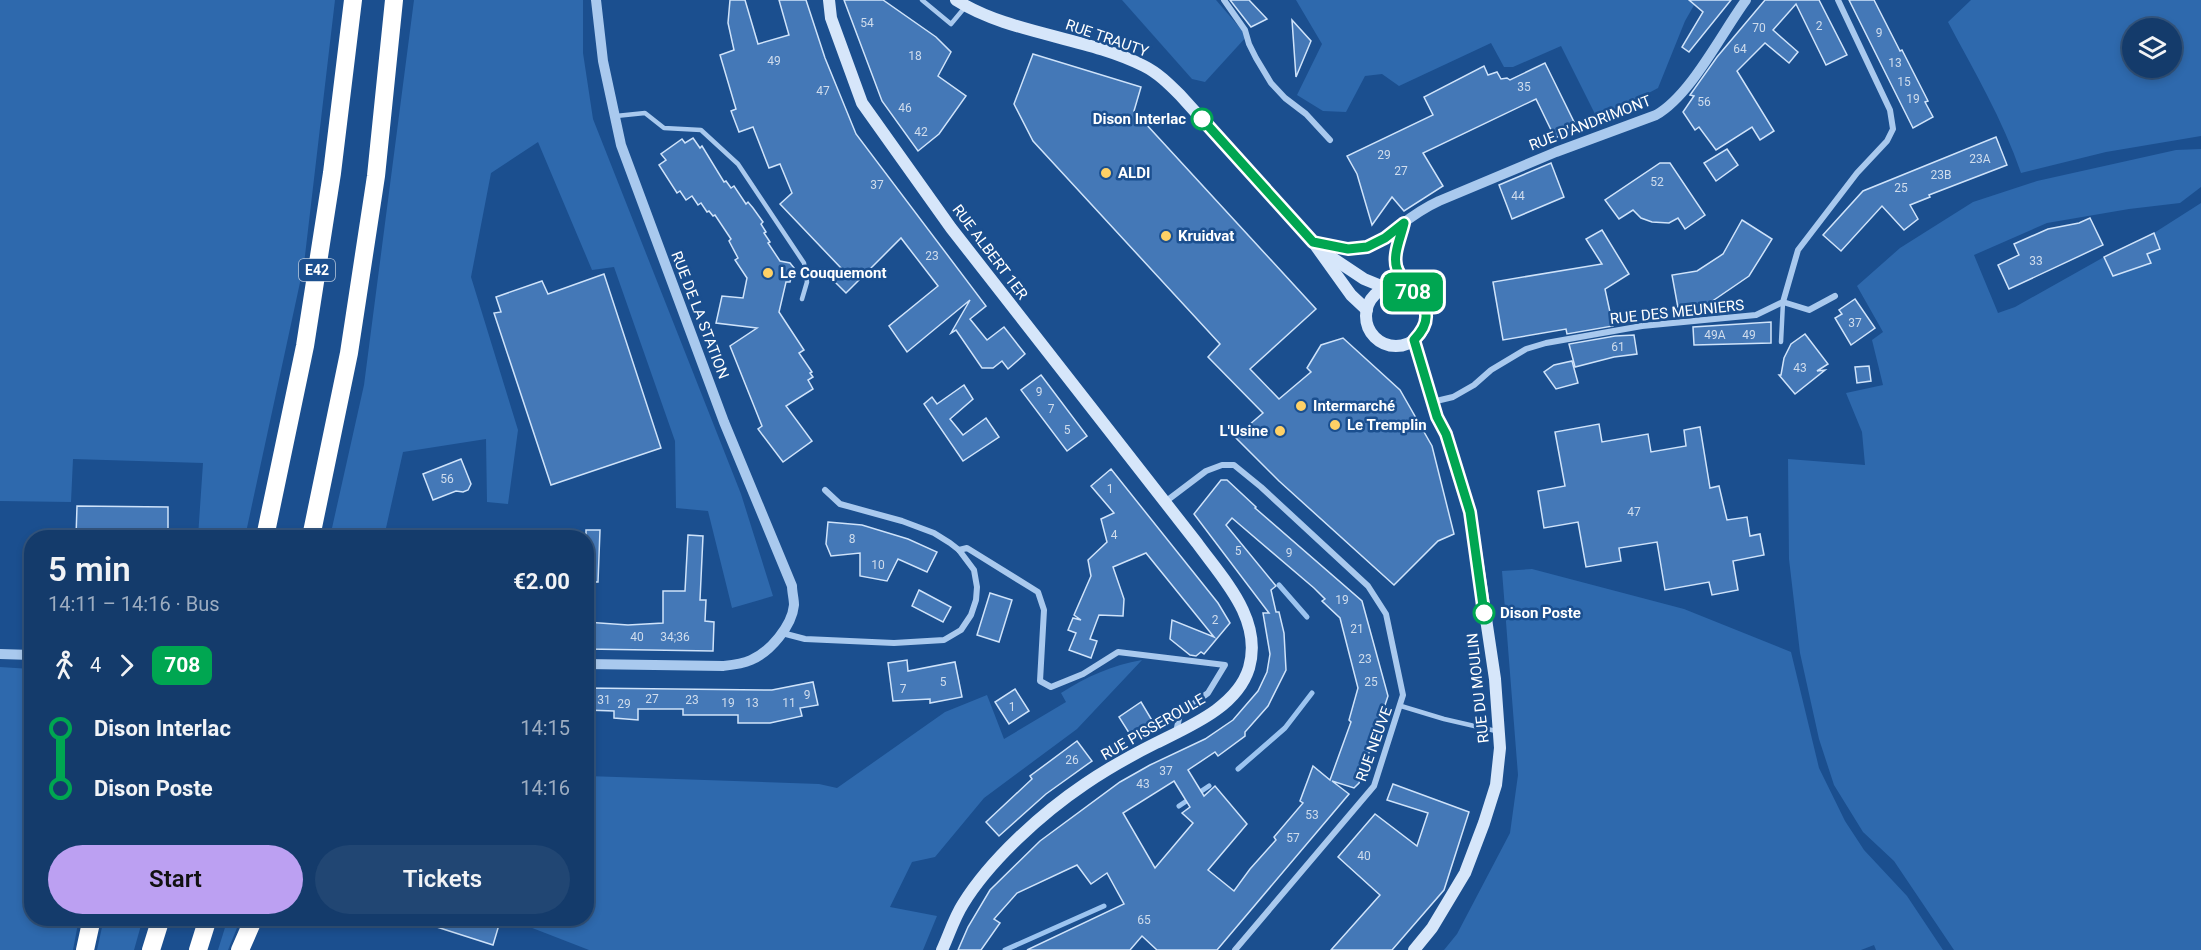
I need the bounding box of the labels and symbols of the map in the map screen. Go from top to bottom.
street label: RUE TRAUTY [1063,15,1151,61]
house number: 54 [860,16,874,30]
house number: 2 [1816,19,1823,33]
house number: 70 [1752,21,1766,35]
house number: 9 [1876,26,1882,40]
house number: 64 [1733,42,1747,56]
house number: 18 [908,49,922,63]
house number: 49 [767,54,781,68]
house number: 13 [1888,56,1902,70]
house number: 15 [1897,75,1911,89]
house number: 35 [1517,80,1531,94]
house number: 47 [816,84,830,98]
street label: RUE D'ANDRIMONT [1526,91,1654,155]
house number: 19 [1906,92,1920,106]
house number: 56 [1697,95,1711,109]
house number: 46 [898,101,912,115]
marker: Dison Interlac [1191,108,1213,130]
place label: Dison Interlac [1093,110,1186,128]
house number: 42 [914,125,928,139]
house number: 29 [1377,148,1391,162]
house number: 23A [1969,152,1991,166]
place label: ALDI [1118,164,1150,182]
house number: 27 [1394,164,1408,178]
marker: ALDI [1099,166,1113,180]
house number: 23B [1931,168,1951,182]
house number: 52 [1650,175,1664,189]
house number: 37 [870,178,884,192]
house number: 25 [1894,181,1908,195]
house number: 44 [1511,189,1525,203]
street label: RUE ALBERT 1ER [948,201,1032,303]
place label: Kruidvat [1178,227,1234,245]
marker: Kruidvat [1159,229,1173,243]
street label: RUE DE LA STATION [667,249,733,381]
house number: 23 [925,249,939,263]
house number: 33 [2029,254,2043,268]
road number: E42 [299,259,335,281]
place label: Le Couquemont [780,264,887,282]
marker: Le Couquemont [761,266,775,280]
line badge: 708 [1378,272,1448,312]
street label: RUE DES MEUNIERS [1609,296,1745,328]
house number: 37 [1848,316,1862,330]
house number: 49A [1704,328,1726,342]
house number: 49 [1742,328,1756,342]
house number: 61 [1611,340,1625,354]
house number: 43 [1793,361,1807,375]
house number: 9 [1036,385,1042,399]
place label: Intermarché [1313,397,1395,415]
marker: Intermarché [1294,399,1308,413]
house number: 7 [1048,402,1055,416]
place label: Le Tremplin [1347,416,1427,434]
marker: Le Tremplin [1328,418,1342,432]
place label: L'Usine [1219,422,1268,440]
house number: 5 [1064,423,1071,437]
marker: L'Usine [1273,424,1287,438]
house number: 56 [440,472,454,486]
house number: 1 [1107,482,1113,496]
house number: 47 [1627,505,1641,519]
house number: 4 [1111,528,1118,542]
house number: 8 [849,532,856,546]
house number: 5 [1235,544,1242,558]
house number: 9 [1286,546,1292,560]
house number: 10 [871,558,885,572]
house number: 19 [1335,593,1349,607]
marker: Dison Poste [1473,602,1495,624]
place label: Dison Poste [1500,604,1581,622]
house number: 2 [1212,613,1219,627]
house number: 21 [1350,622,1364,636]
house number: 40 [630,630,644,644]
house number: 34;36 [660,630,690,644]
street label: RUE DU MOULIN [1463,632,1493,744]
house number: 23 [1358,652,1372,666]
house number: 5 [940,675,947,689]
house number: 25 [1364,675,1378,689]
house number: 7 [900,682,907,696]
house number: 9 [804,688,810,702]
street label: RUE PISSEROULE [1098,690,1209,764]
house number: 27 [645,692,659,706]
house number: 31 [597,693,611,707]
house number: 23 [685,693,699,707]
house number: 19 [721,696,735,710]
house number: 13 [745,696,759,710]
house number: 11 [782,696,796,710]
house number: 29 [617,697,631,711]
house number: 1 [1009,700,1015,714]
street label: RUE NEUVE [1352,704,1396,784]
house number: 26 [1065,753,1079,767]
house number: 37 [1159,764,1173,778]
house number: 43 [1136,777,1150,791]
house number: 53 [1305,808,1319,822]
house number: 57 [1286,831,1300,845]
house number: 40 [1357,849,1371,863]
house number: 65 [1137,913,1151,927]

